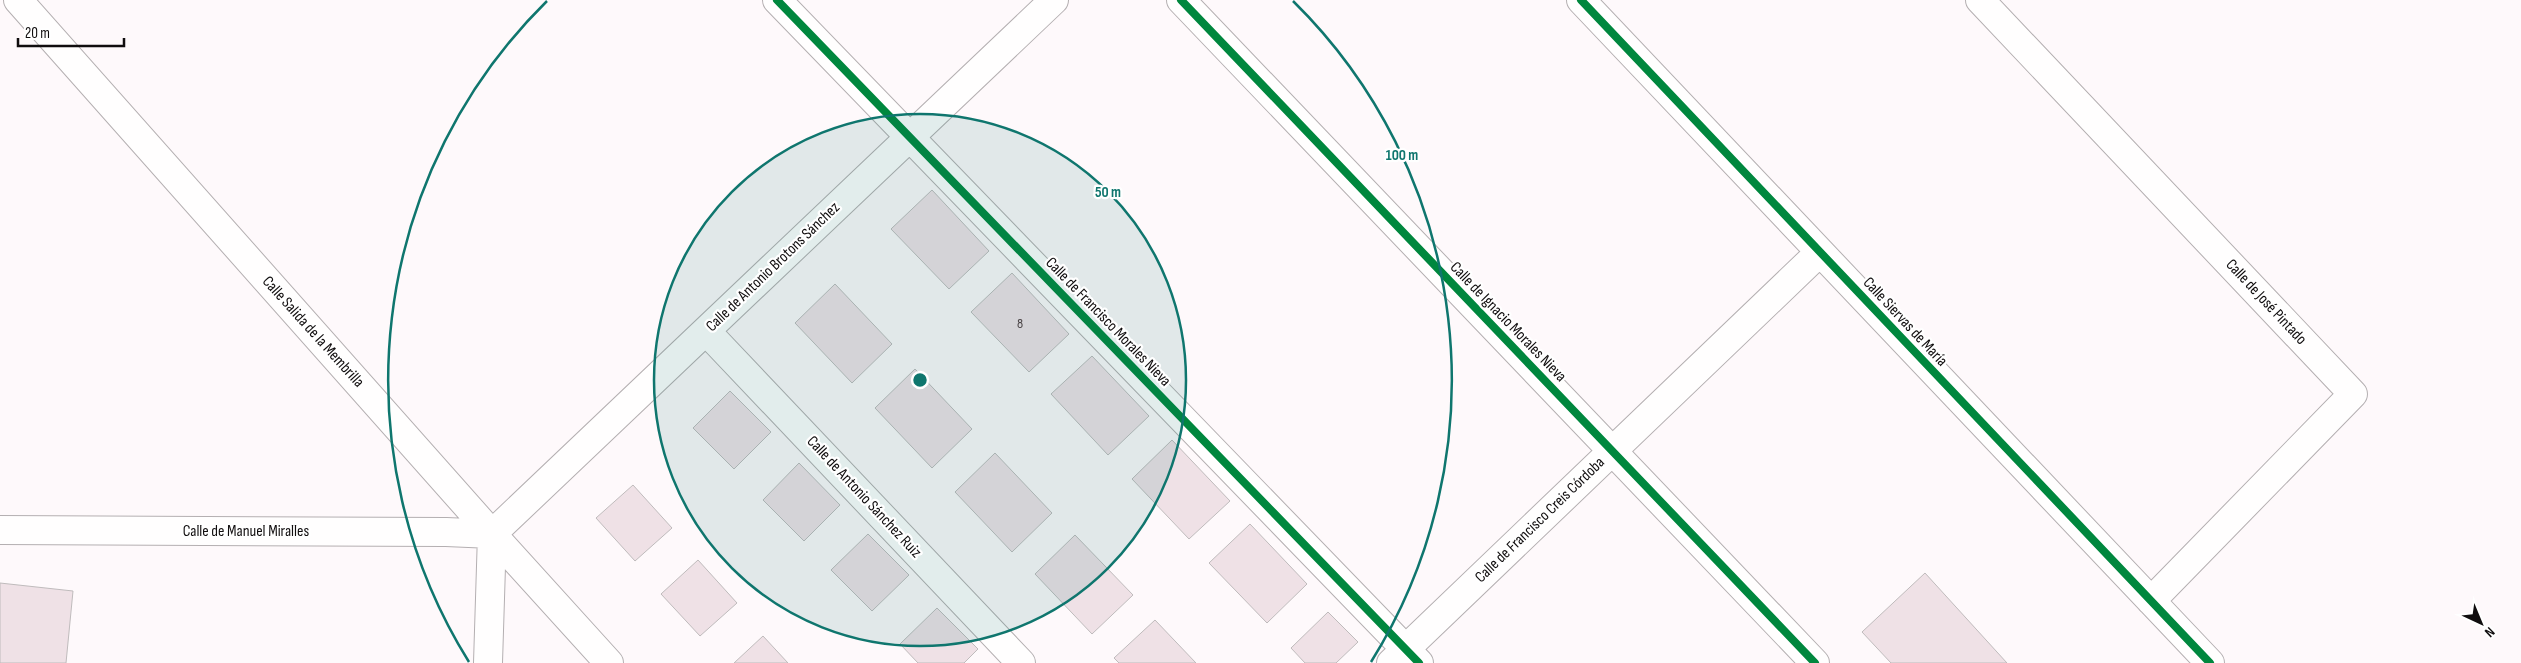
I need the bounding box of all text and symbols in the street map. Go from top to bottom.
scale bar [18,15,124,47]
text: 20 m [25,24,50,43]
text: 100 m [1386,146,1418,165]
text: 50 m [1095,183,1121,202]
street label: Calle de Antonio Brotons Sánchez [702,198,844,336]
street label: Calle de Francisco Morales Nieva [1041,253,1175,391]
street label: Calle de José Pintado [2222,255,2310,349]
street label: Calle de Ignacio Morales Nieva [1446,258,1570,386]
street label: Calle Salida de la Membrilla [258,272,368,392]
street label: Calle Siervas de María [1859,273,1951,371]
house number: 8 [1017,315,1023,332]
centre of rings [911,371,929,389]
street label: Calle de Antonio Sánchez Ruiz [803,432,925,562]
street label: Calle de Francisco Creis Córdoba [1471,453,1609,587]
street label: Calle de Manuel Miralles [183,522,309,541]
north arrow [2456,598,2506,648]
text: N [2481,623,2498,641]

